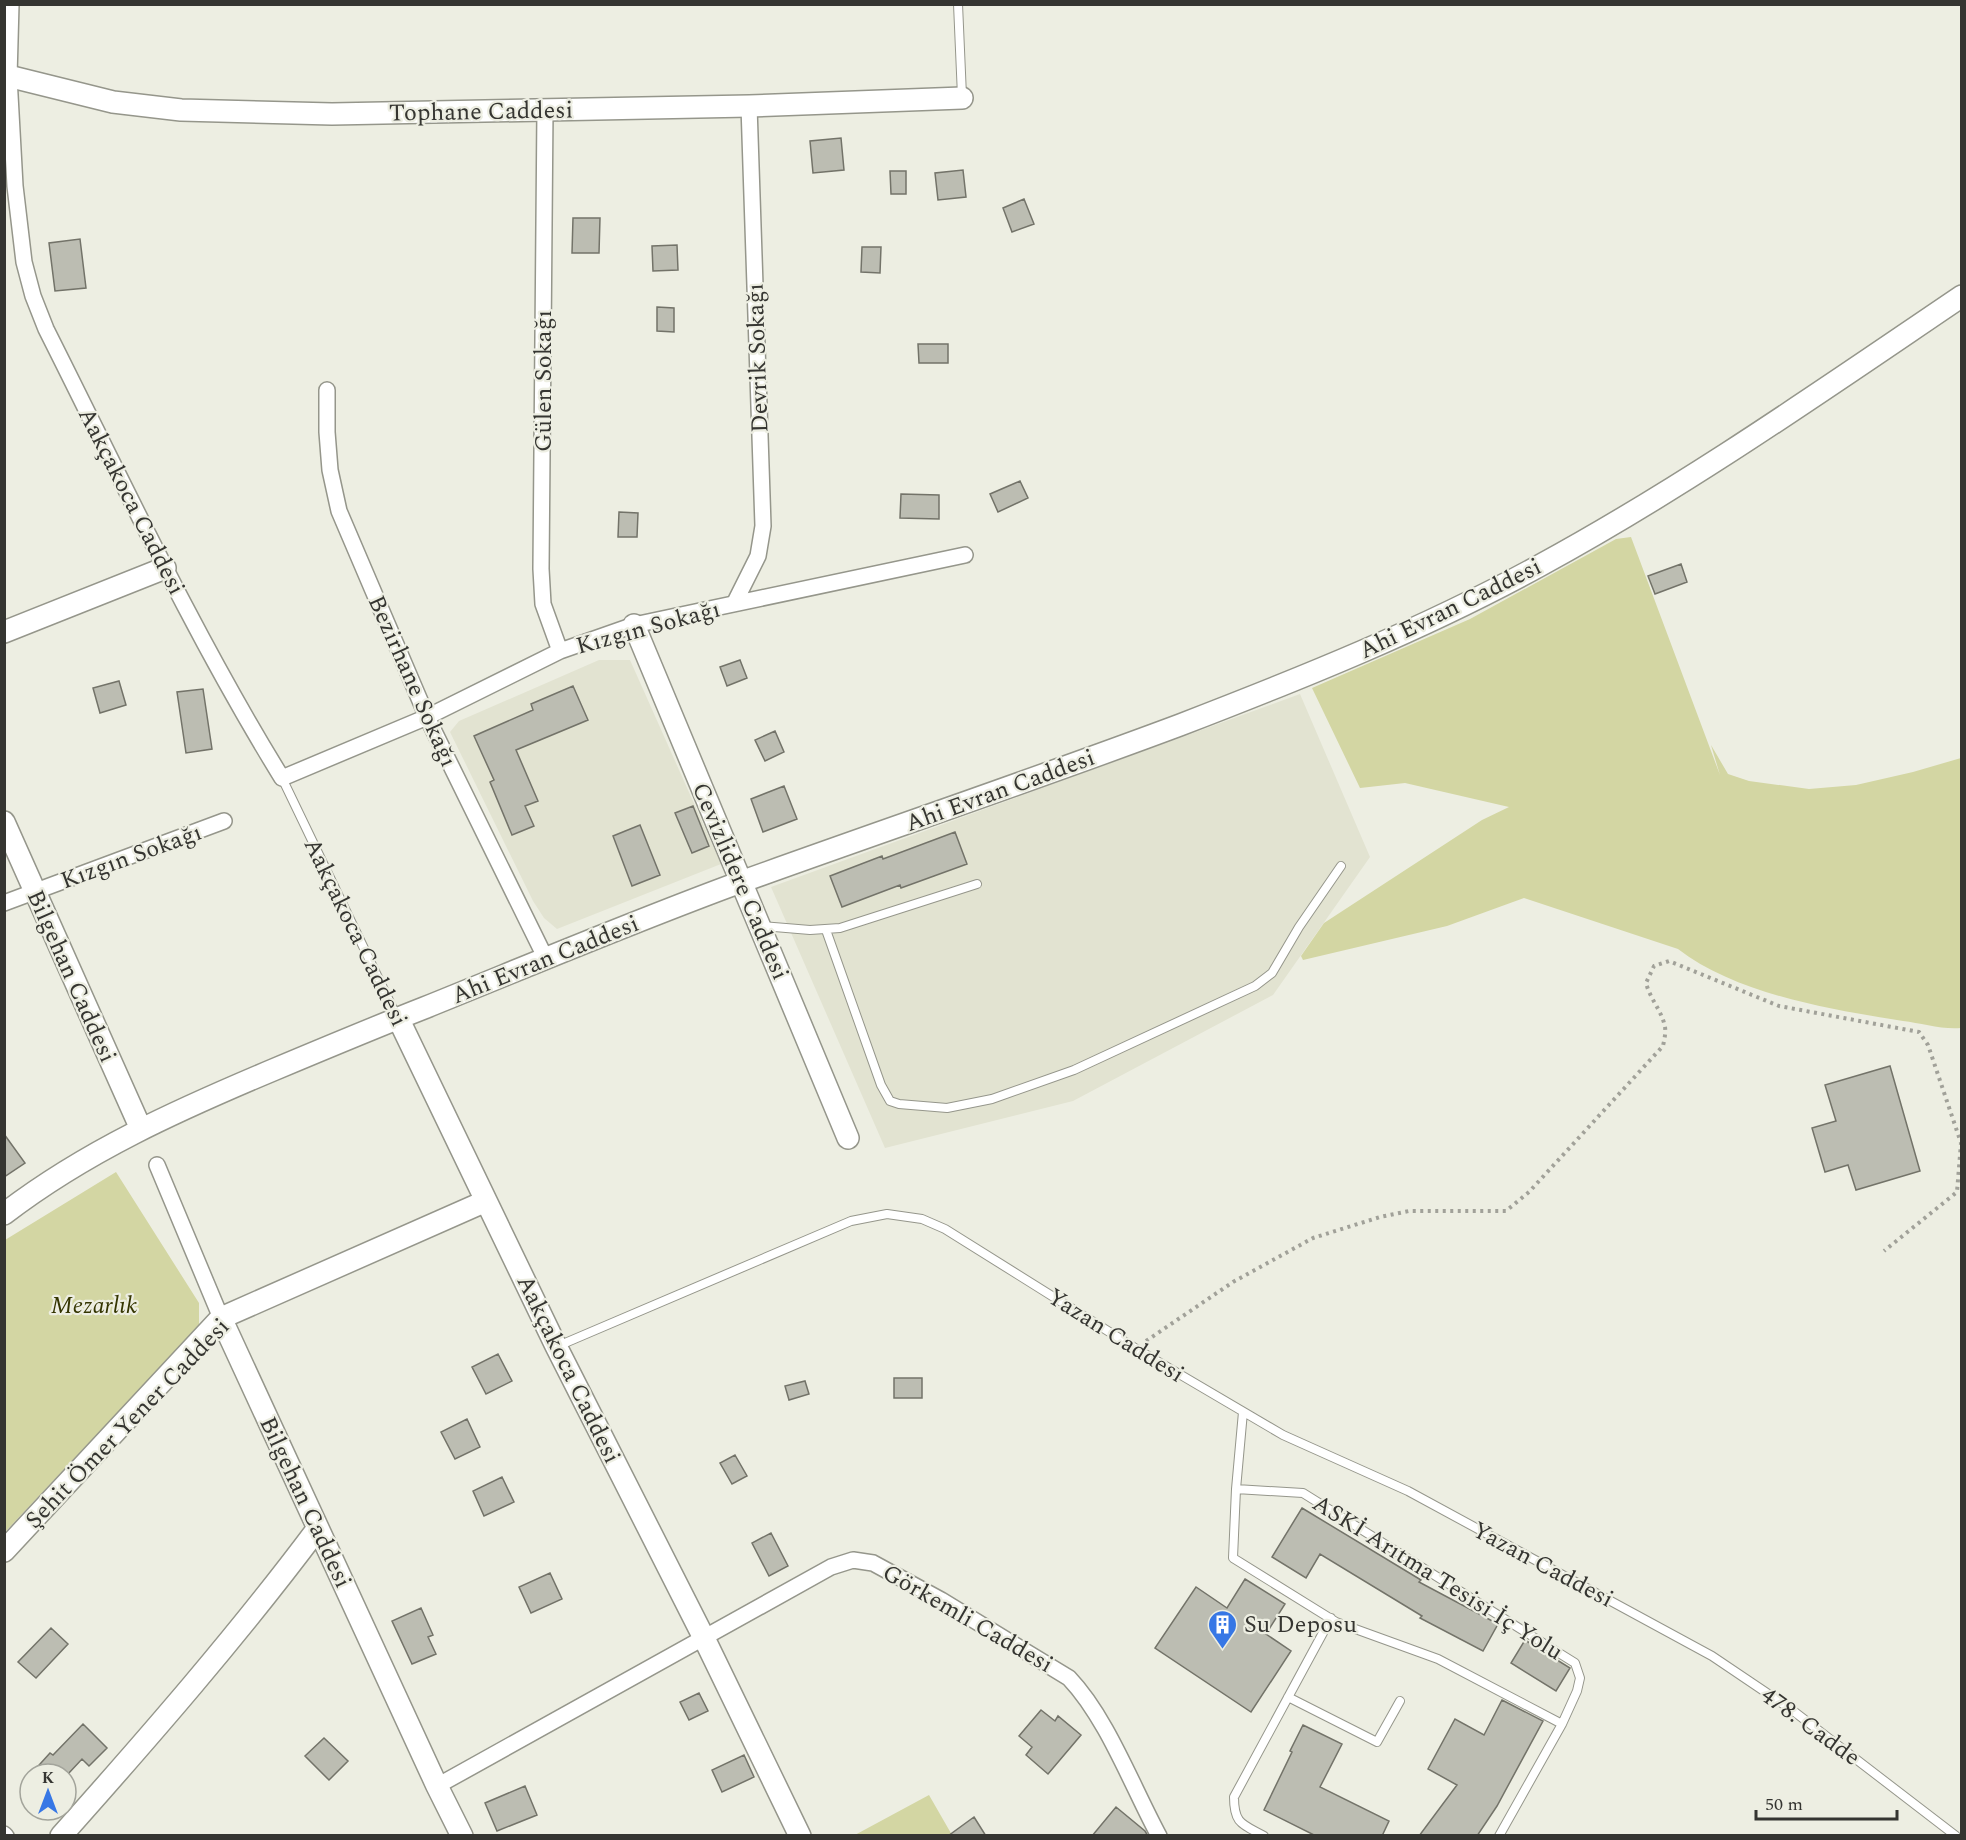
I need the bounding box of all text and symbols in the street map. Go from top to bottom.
street label: Tophane Caddesi [389,92,573,132]
street label: Devrik Sokağı [737,283,779,433]
street label: Gülen Sokağı [526,310,562,452]
street label: Aakçakoca Caddesi [68,401,194,601]
street label: Ahi Evran Caddesi [1353,549,1548,669]
street label: Bezirhane Sokağı [358,590,466,773]
street label: Kızgın Sokağı [572,591,724,665]
street label: Ahi Evran Caddesi [901,740,1100,842]
street label: Cevizlidere Caddesi [682,777,798,986]
street label: Kızgın Sokağı [56,815,207,899]
street label: Aakçakoca Caddesi [294,832,416,1033]
street label: Bilgehan Caddesi [17,884,125,1069]
street label: Ahi Evran Caddesi [446,906,644,1014]
street label: Aakçakoca Caddesi [507,1269,629,1470]
street label: Yazan Caddesi [1040,1279,1191,1392]
park label: Mezarlık [51,1288,137,1324]
street label: Şehit Ömer Yener Caddesi [17,1310,238,1537]
street label: Bilgehan Caddesi [249,1411,361,1594]
street label: ASKİ Arıtma Tesisi İç Yolu [1305,1486,1570,1670]
street label: Yazan Caddesi [1465,1512,1620,1617]
street label: Görkemli Caddesi [875,1555,1060,1682]
place label: Su Deposu [1244,1607,1357,1643]
building icon: Su Deposu [1207,1608,1239,1650]
street label: 478. Cadde [1753,1678,1868,1775]
north arrow [18,1762,78,1822]
text: K [42,1766,55,1790]
scale bar [1756,1783,1897,1821]
text: 50 m [1765,1791,1803,1818]

